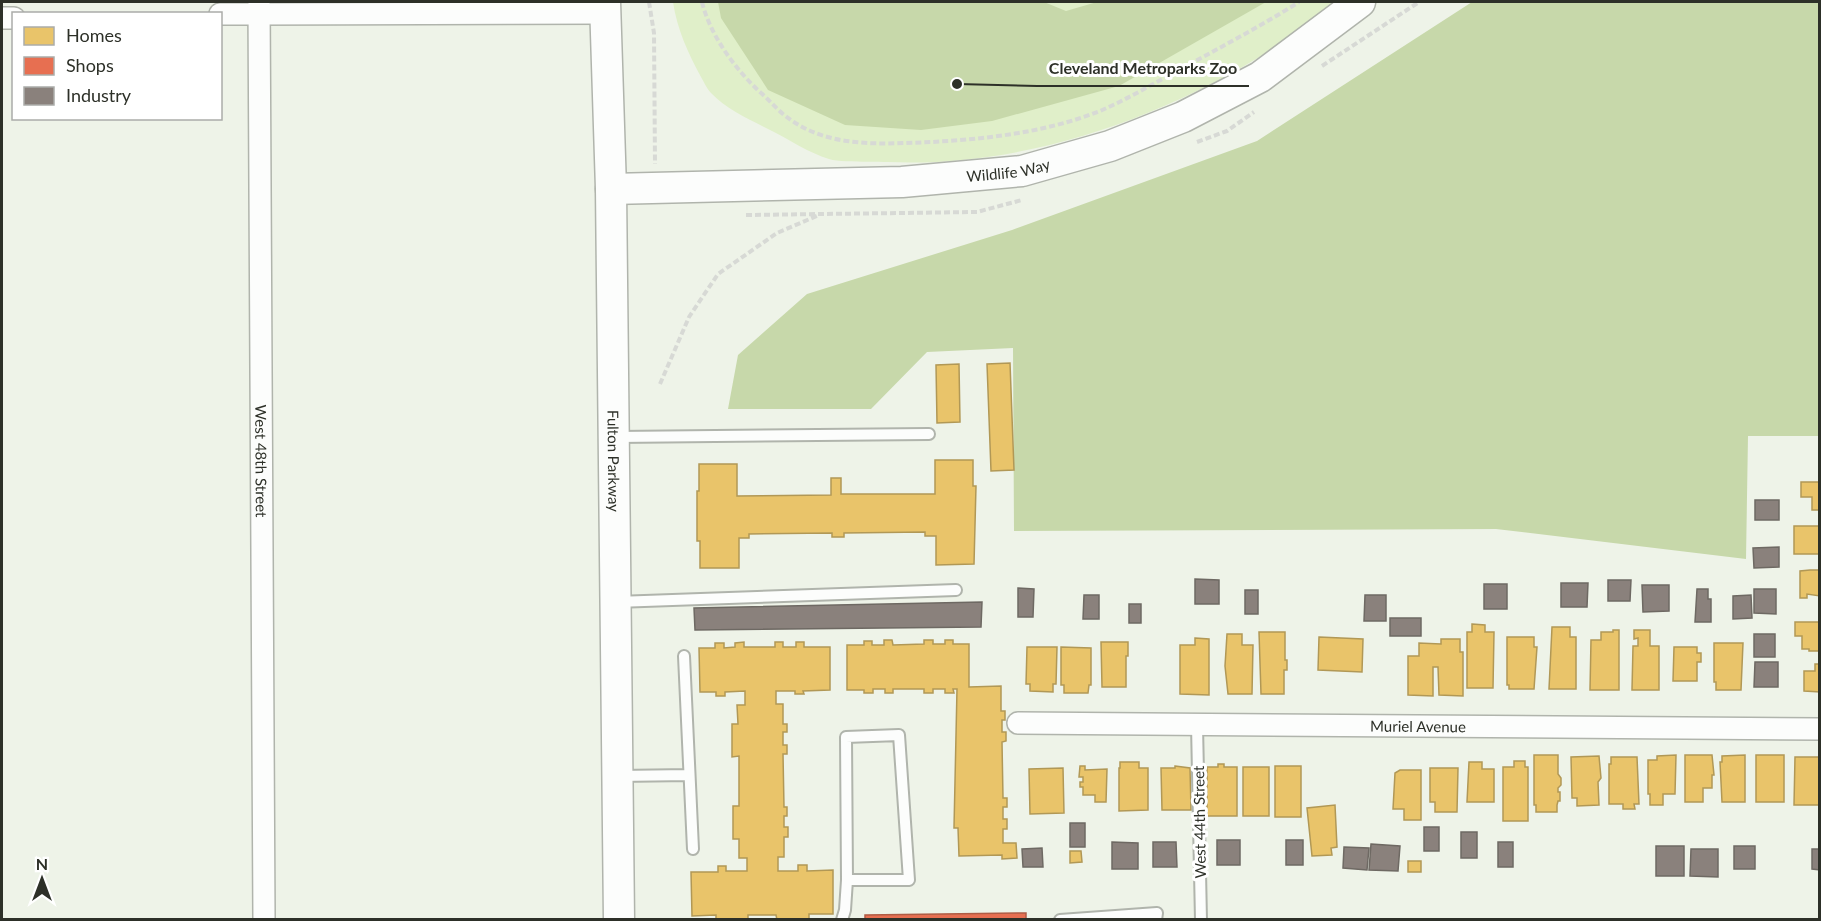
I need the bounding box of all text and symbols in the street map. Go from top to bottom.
legend [12,12,222,120]
text: Homes [66,24,122,46]
callout: Cleveland Metroparks Zoo [1037,52,1249,86]
text: Shops [66,54,114,76]
text: Cleveland Metroparks Zoo [1049,58,1237,77]
text: Industry [66,84,132,106]
street label: Wildlife Way [966,154,1052,185]
street label: West 48th Street [252,404,271,518]
street label: Fulton Parkway [604,410,624,512]
street label: Muriel Avenue [1370,717,1466,735]
street label: West 44th Street [1189,765,1209,879]
north arrow [12,849,72,909]
text: N [36,854,48,873]

